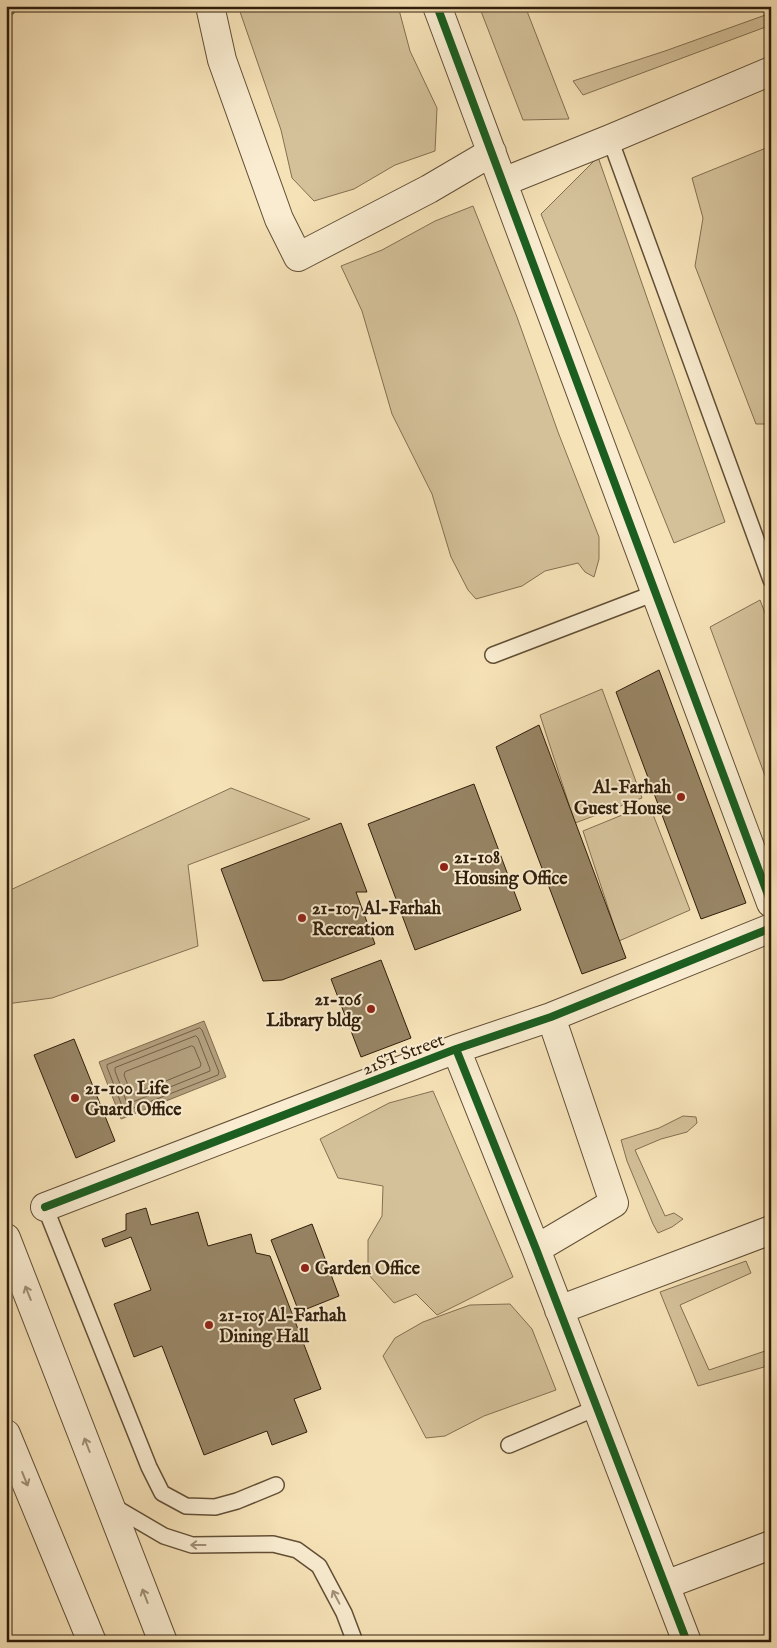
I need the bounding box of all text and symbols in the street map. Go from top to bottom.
place label: Al-Farhah Guest House [574,777,672,821]
marker: Al-Farhah Guest House [675,791,687,803]
place label: 21-108 Housing Office [454,847,568,891]
marker: 21-108 Housing Office [438,861,450,873]
place label: 21-107 Al-Farhah Recreation [312,898,442,942]
marker: 21-107 Al-Farhah Recreation [296,912,308,924]
place label: 21-106 Library bldg [266,989,362,1033]
marker: 21-106 Library bldg [365,1003,377,1015]
street label: 21ST Street [359,1029,448,1082]
place label: 21-100 Life Guard Office [85,1078,182,1122]
marker: 21-100 Life Guard Office [69,1092,81,1104]
place label: Garden Office [315,1258,421,1281]
marker: Garden Office [299,1262,311,1274]
one-way arrow [23,1286,32,1301]
place label: 21-105 Al-Farhah Dining Hall [219,1305,347,1349]
marker: 21-105 Al-Farhah Dining Hall [203,1319,215,1331]
one-way arrow [82,1437,91,1453]
one-way arrow [21,1471,30,1486]
one-way arrow [191,1540,207,1550]
one-way arrow [140,1589,149,1604]
one-way arrow [330,1591,340,1605]

